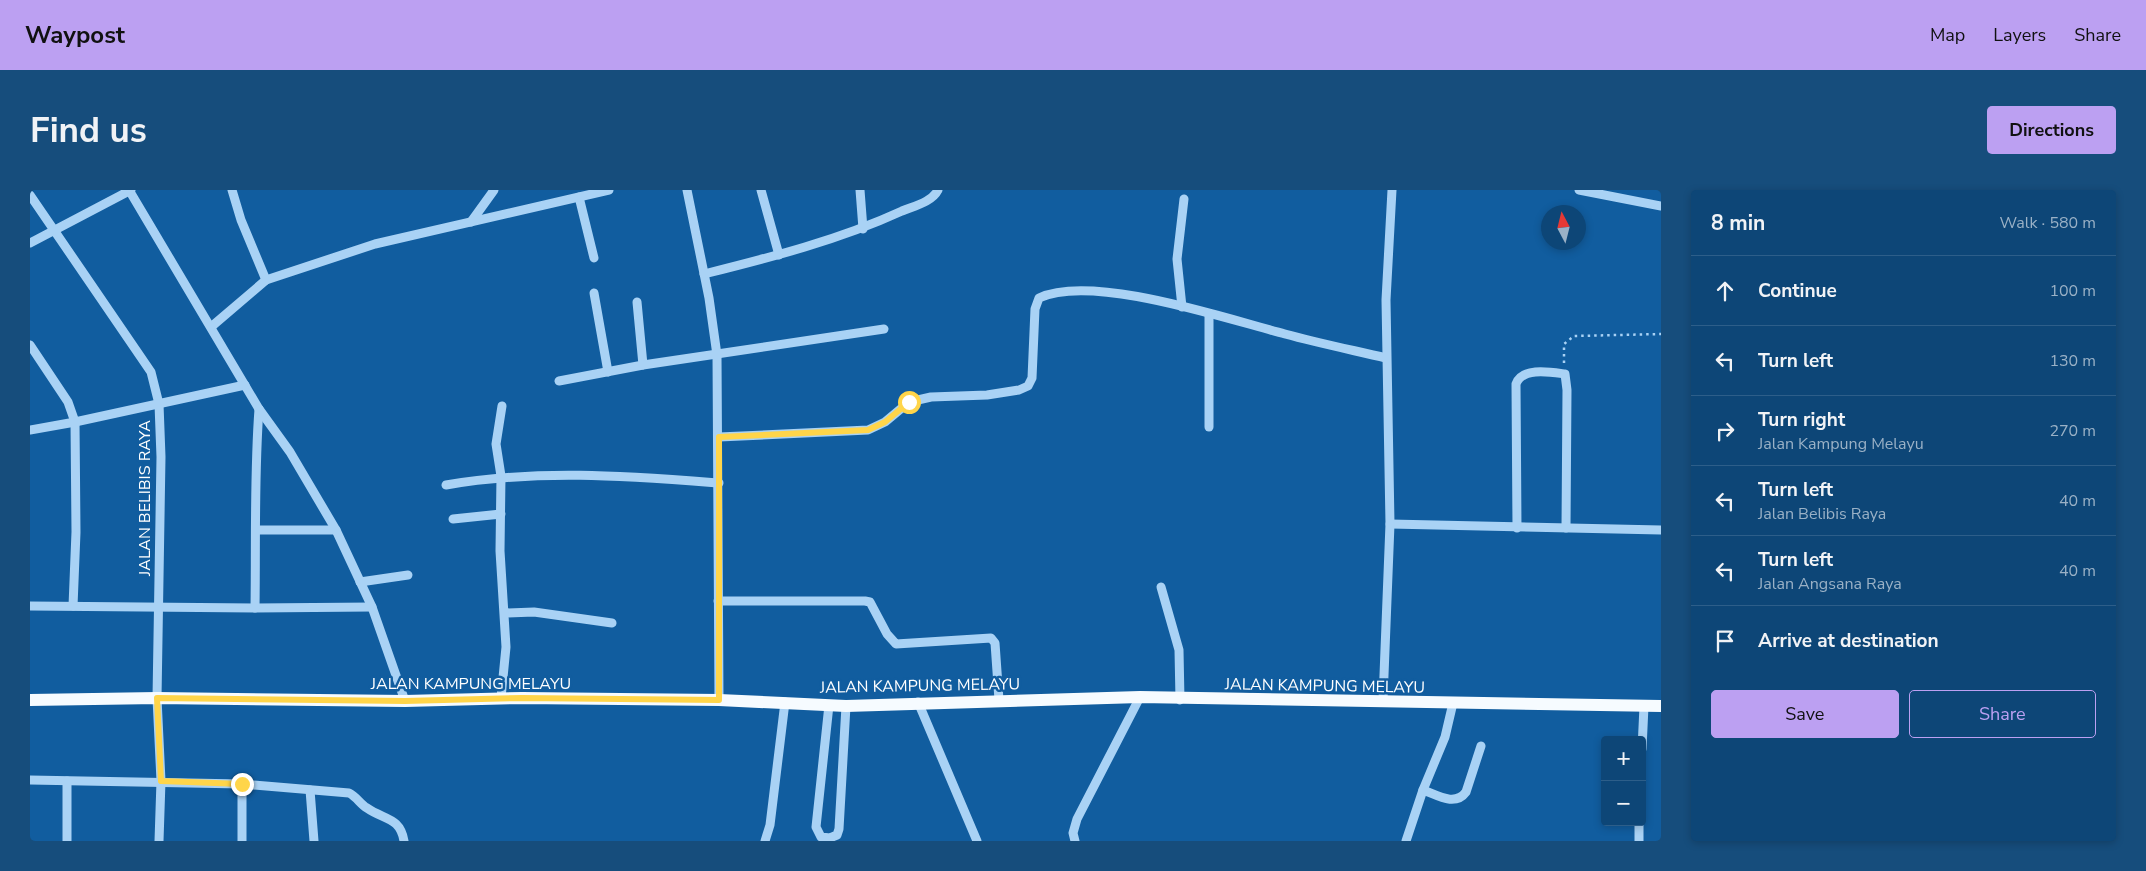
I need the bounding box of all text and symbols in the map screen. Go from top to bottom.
text: Waypost [25,19,125,51]
text: Map [1930,23,1965,47]
text: Layers [1993,23,2046,47]
text: Share [2074,23,2121,47]
button: Directions [1987,106,2116,154]
text: Find us [30,107,147,154]
north arrow [1541,205,1586,250]
text: 8 min [1711,209,1765,237]
text: Walk · 580 m [2000,212,2096,234]
icon: ahead [1711,277,1739,305]
text: Continue [1758,278,1837,304]
text: 100 m [2049,280,2096,302]
icon: left [1711,347,1739,375]
text: Turn left [1758,348,1833,374]
text: 130 m [2049,350,2096,372]
route start [898,391,921,414]
text: Turn right [1758,407,1845,433]
icon: right [1711,417,1739,445]
street label: JALAN BELIBIS RAYA [134,420,156,577]
text: 270 m [2049,420,2096,442]
text: Jalan Kampung Melayu [1758,433,1924,455]
text: Turn left [1758,477,1833,503]
icon: left [1711,487,1739,515]
text: 40 m [2059,490,2096,512]
text: Jalan Belibis Raya [1758,503,1886,525]
text: Turn left [1758,547,1833,573]
icon: left [1711,557,1739,585]
text: 40 m [2059,560,2096,582]
text: Jalan Angsana Raya [1758,573,1902,595]
icon: arrive [1711,627,1739,655]
text: Arrive at destination [1758,628,1939,654]
street label: JALAN KAMPUNG MELAYU [370,673,571,695]
street label: JALAN KAMPUNG MELAYU [819,673,1020,699]
street label: JALAN KAMPUNG MELAYU [1224,673,1425,699]
button: Save [1711,690,1899,738]
button: Share [1909,690,2096,738]
map controls [1601,736,1646,826]
button: + [1601,736,1646,781]
route end [231,773,254,796]
button: − [1601,781,1646,826]

